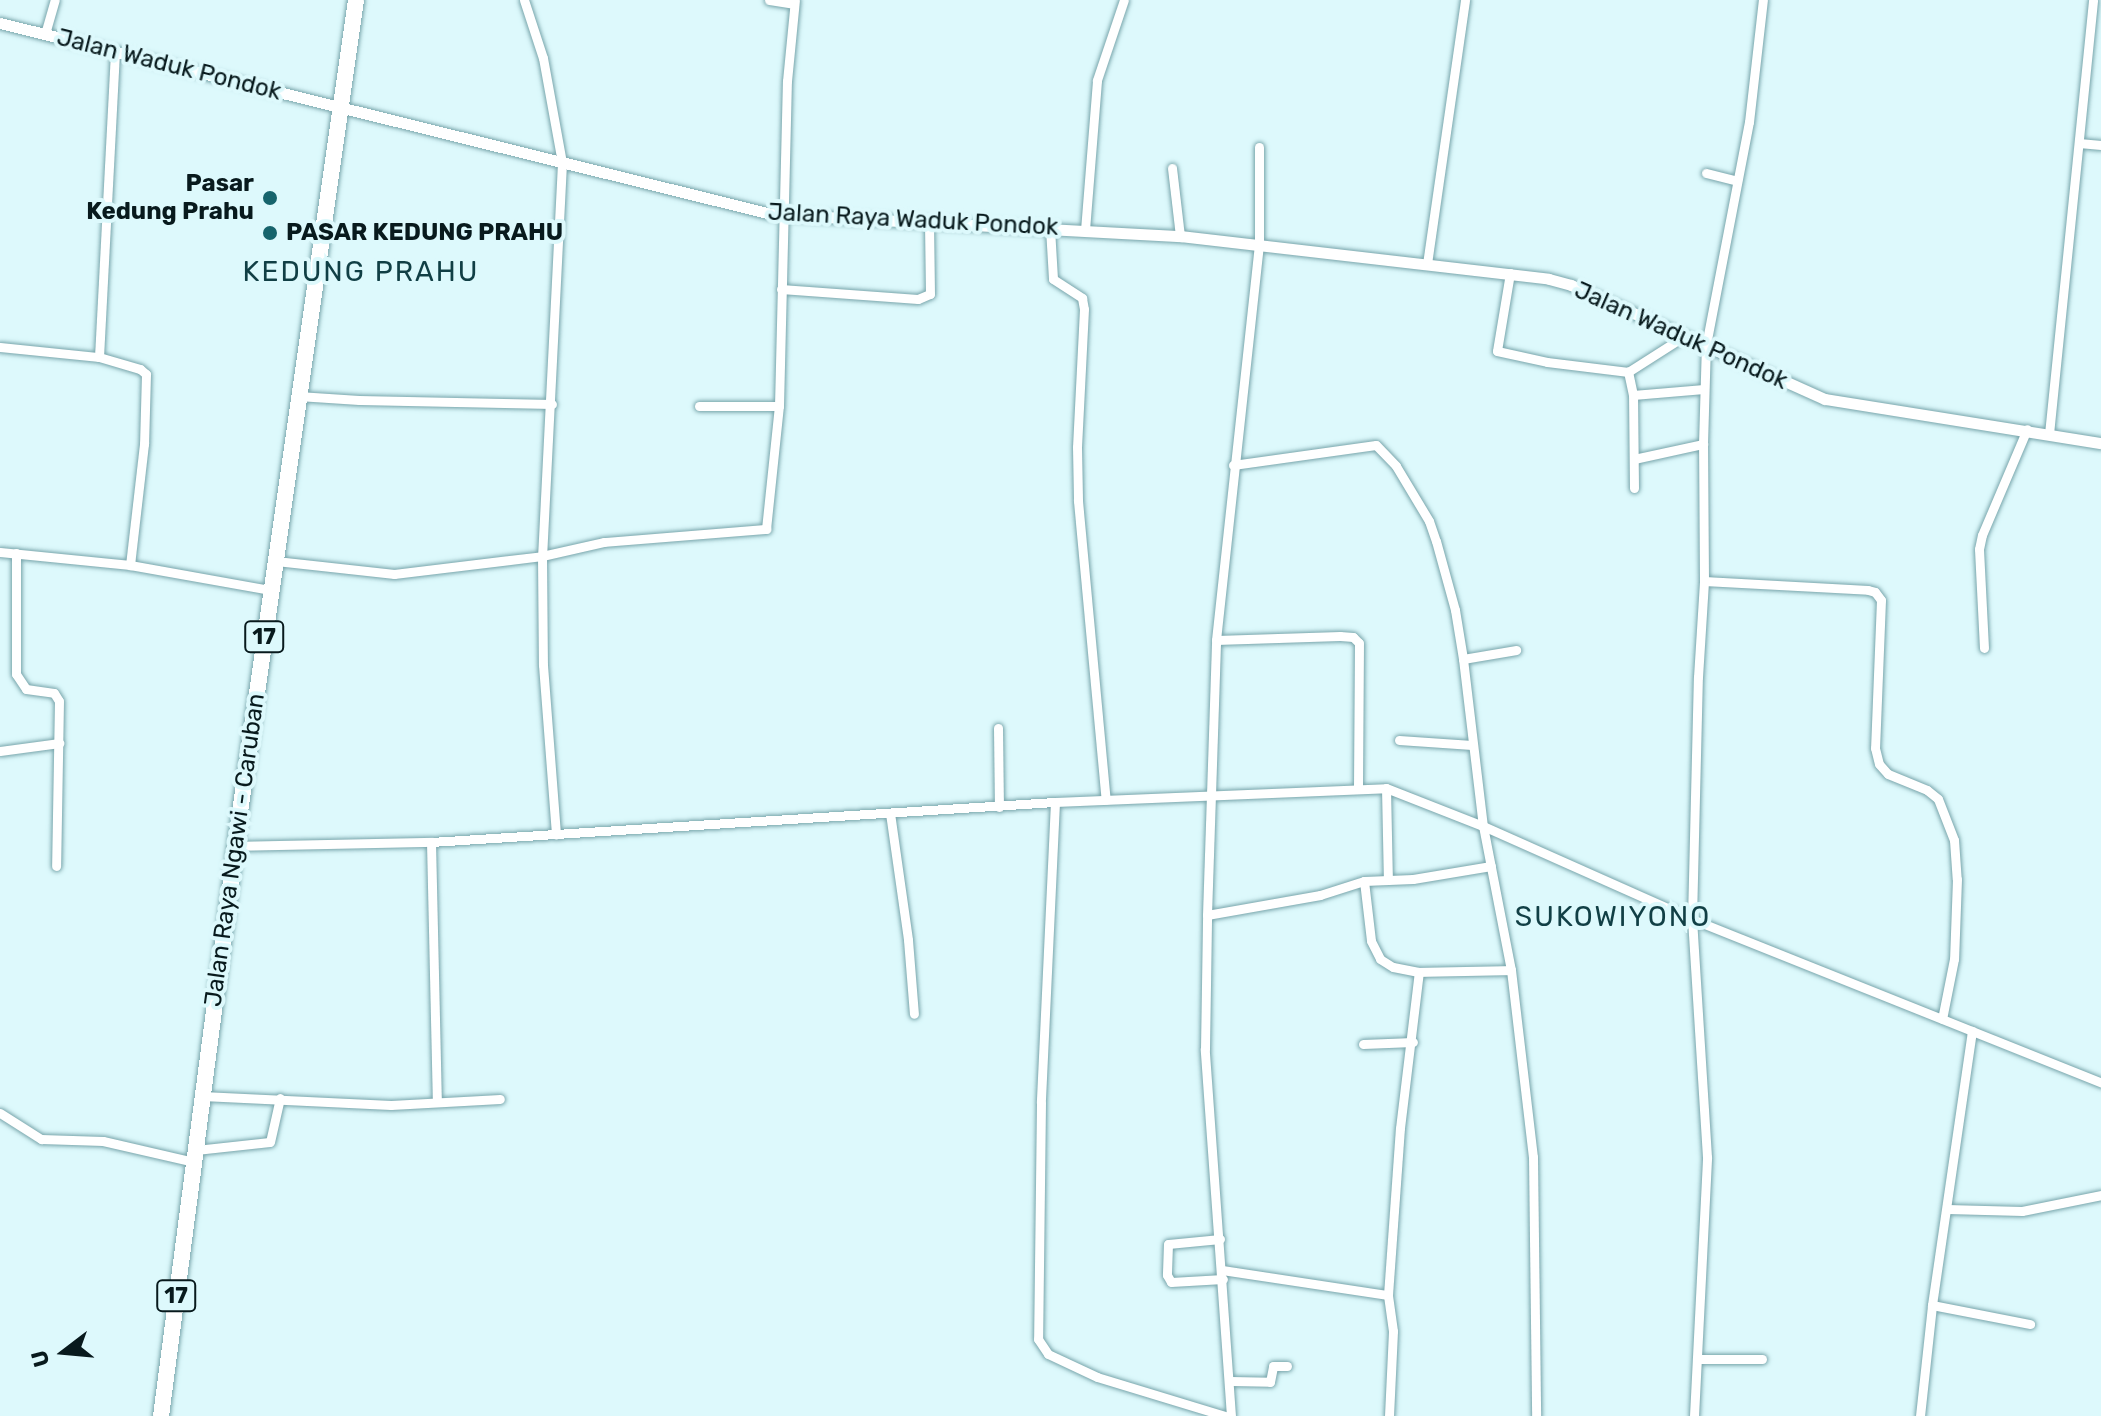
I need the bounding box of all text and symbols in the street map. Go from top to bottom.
street label: Jalan Waduk Pondok [54,23,284,107]
place label: Pasar Kedung Prahu [86,170,254,226]
marker: Pasar Kedung Prahu [261,189,279,207]
street label: Jalan Raya Waduk Pondok [767,198,1059,242]
place label: PASAR KEDUNG PRAHU [286,219,563,247]
marker: PASAR KEDUNG PRAHU [261,224,279,242]
district label: KEDUNG PRAHU [243,255,479,289]
street label: Jalan Waduk Pondok [1570,276,1792,396]
road number: 17 [244,619,284,655]
street label: Jalan Raya Ngawi - Caruban [199,692,271,1008]
district label: SUKOWIYONO [1515,900,1711,934]
road number: 17 [156,1278,196,1314]
north arrow [24,1312,104,1392]
text: U [25,1347,56,1370]

